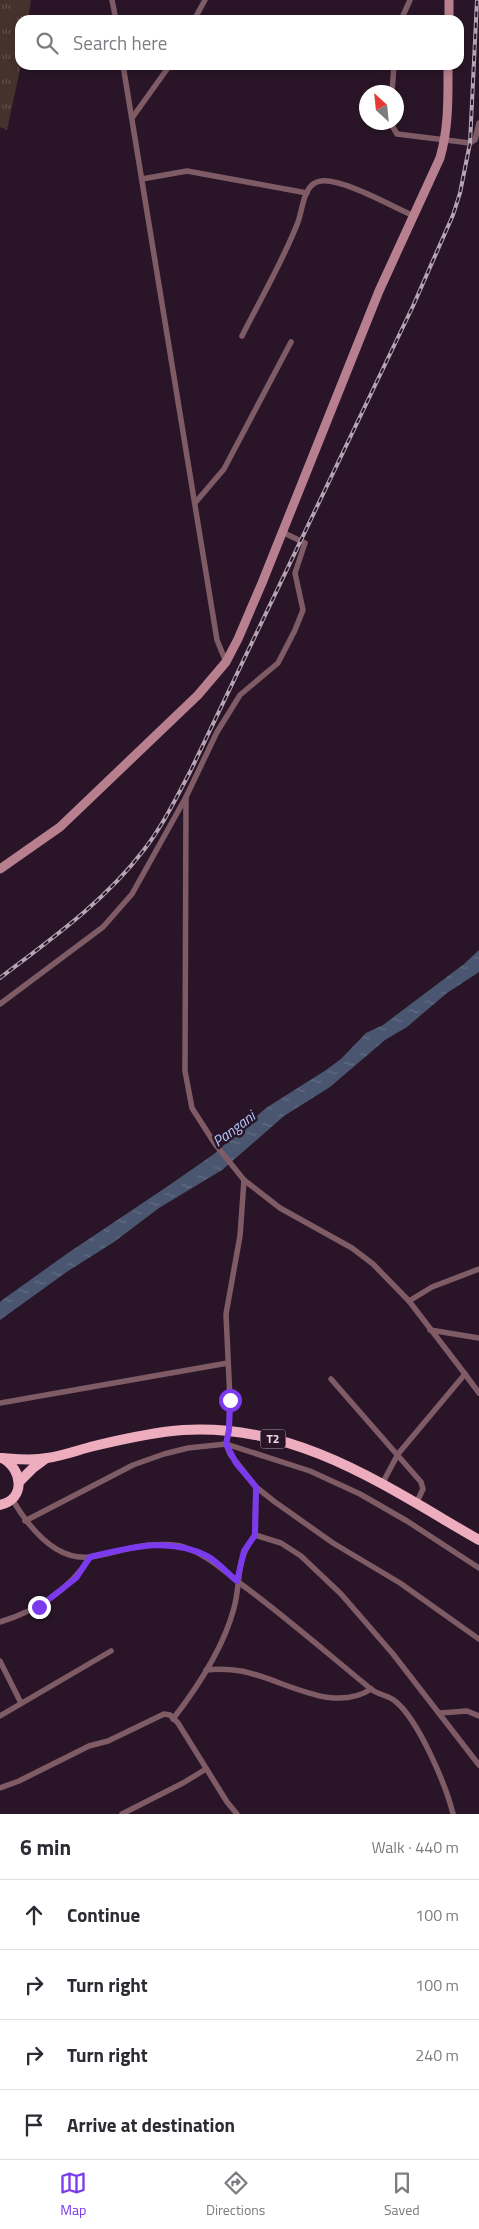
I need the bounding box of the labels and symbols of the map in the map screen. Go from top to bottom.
north arrow [359,85,404,130]
water label: Pangani [208,1104,261,1152]
route start [219,1389,242,1412]
road number: T2 [260,1430,286,1448]
route end [28,1596,51,1619]

